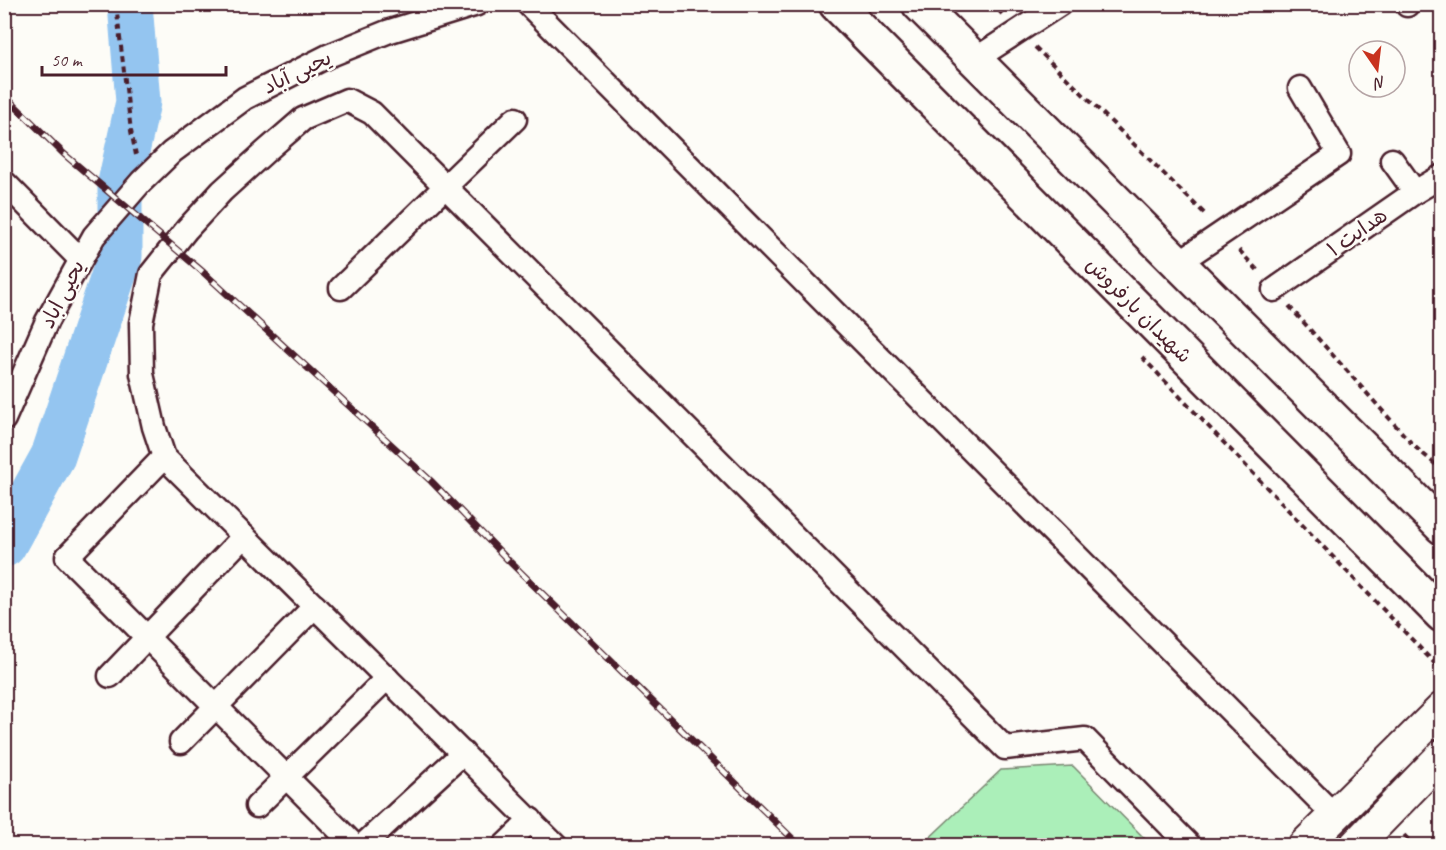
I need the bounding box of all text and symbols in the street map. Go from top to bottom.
scale bar [42,39,226,77]
north arrow [1347,39,1407,99]
street label: یحیی آباد [258,44,336,101]
text: 50 m [51,49,84,71]
text: N [1370,72,1388,94]
street label: هدایت ۱ [1322,202,1392,262]
street label: شهیدان بارفروش [1080,251,1198,369]
street label: یحیی اباد [34,256,91,333]

